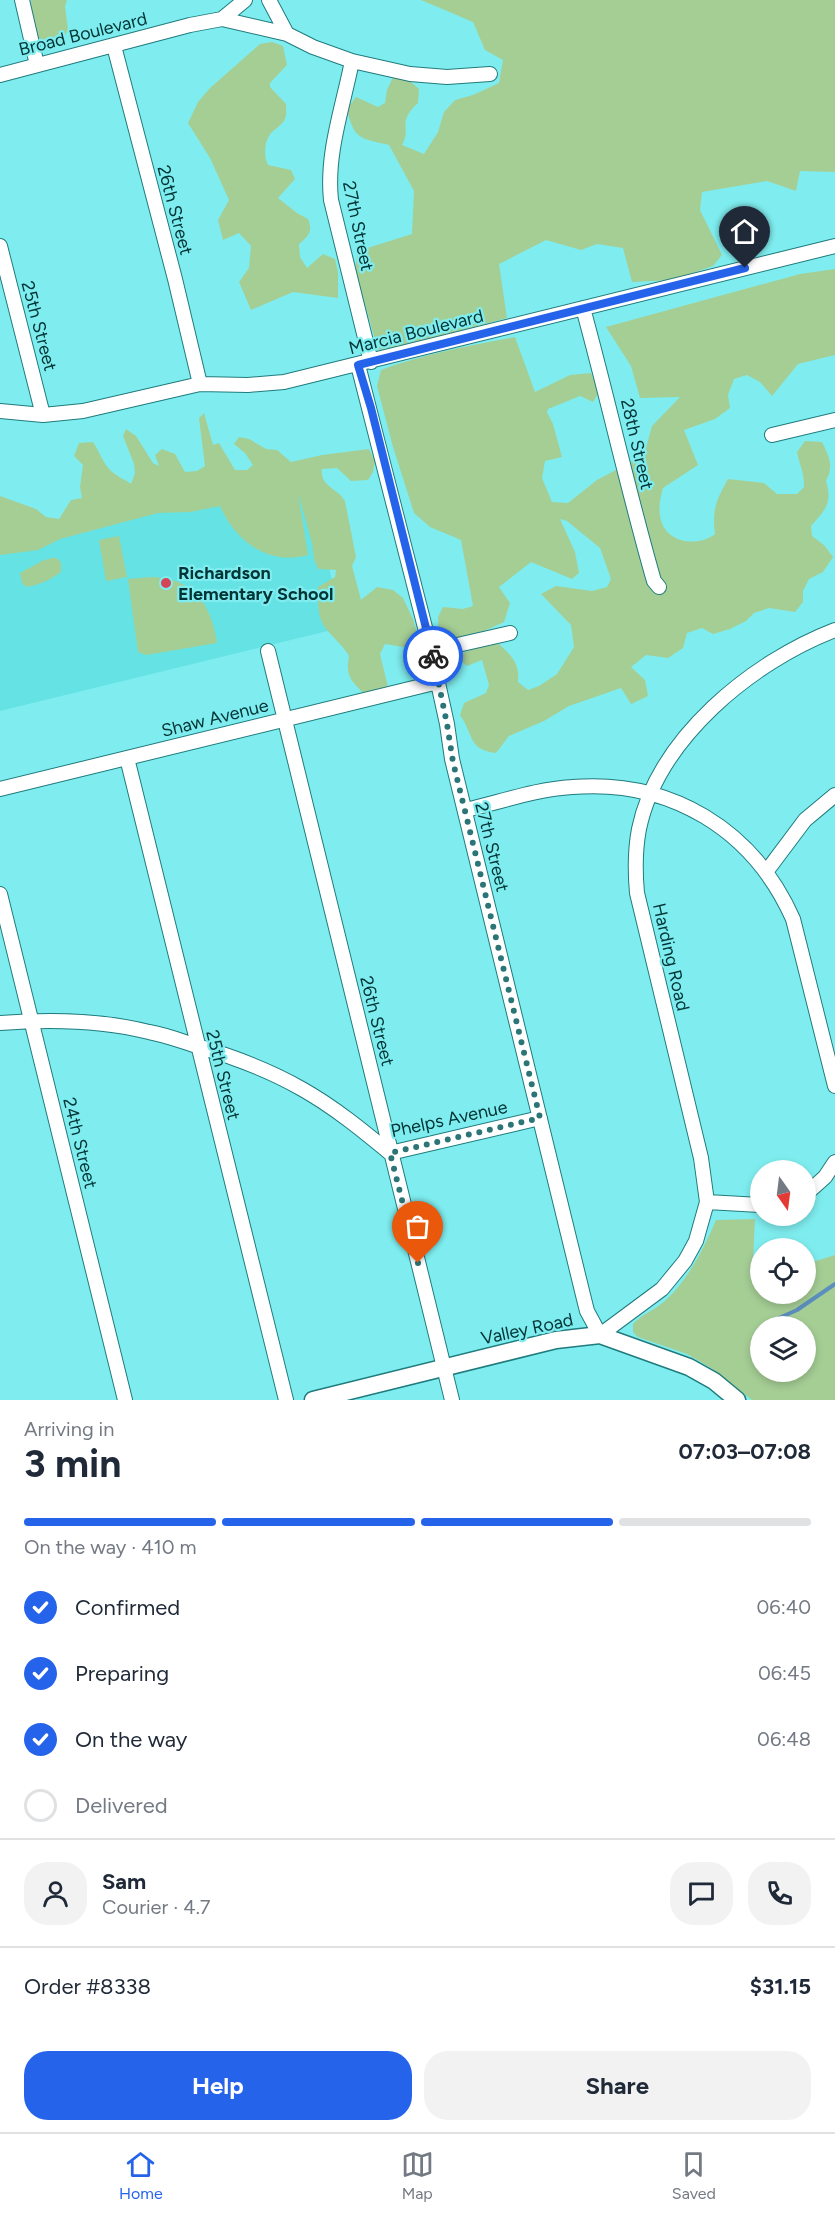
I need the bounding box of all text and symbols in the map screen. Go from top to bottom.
street label: Broad Boulevard [16,7,150,61]
street label: 26th Street [152,163,198,257]
street label: 27th Street [338,179,378,273]
pin [719,206,770,268]
icon: home [728,215,761,248]
street label: 25th Street [16,279,62,374]
street label: Marcia Boulevard [346,305,486,359]
street label: 28th Street [616,396,658,492]
place label: Richardson Elementary School [178,562,333,605]
marker: Richardson Elementary School [159,576,173,590]
courier [403,626,463,686]
icon: bike [417,640,450,673]
street label: Shaw Avenue [159,694,271,742]
street label: 27th Street [470,800,514,894]
street label: Harding Road [648,901,694,1013]
street label: 26th Street [355,974,399,1068]
street label: 25th Street [201,1028,245,1123]
street label: 24th Street [58,1095,102,1191]
street label: Phelps Avenue [389,1096,509,1142]
north arrow [750,1160,816,1226]
map controls [750,1160,816,1382]
pin [392,1201,443,1263]
icon: bag [401,1210,434,1243]
button: locate [750,1238,816,1304]
street label: Valley Road [479,1308,575,1350]
button: layers [750,1316,816,1382]
text: Arriving in [24,1417,114,1441]
text: 07:03–07:08 [678,1438,811,1465]
text: 3 min [24,1440,121,1487]
text: On the way · 410 m [24,1535,197,1559]
icon: check [24,1591,57,1624]
text: Confirmed [75,1594,180,1621]
text: 06:40 [757,1595,811,1619]
icon: check [24,1657,57,1690]
text: Preparing [75,1660,169,1687]
text: 06:45 [758,1661,811,1685]
icon: check [24,1723,57,1756]
text: On the way [75,1726,187,1753]
text: 06:48 [757,1727,811,1751]
text: Delivered [75,1792,168,1819]
button: person [24,1862,87,1925]
button: chat [670,1862,733,1925]
button: phone [748,1862,811,1925]
text: Sam [102,1868,146,1895]
text: Courier · 4.7 [102,1895,211,1919]
text: Order #8338 [24,1973,151,2000]
text: $31.15 [750,1973,811,2000]
button: Help [24,2051,412,2120]
button: Share [424,2051,811,2120]
tab: Home [119,2148,163,2203]
tab: Map [401,2148,434,2203]
tab: Saved [672,2148,716,2203]

